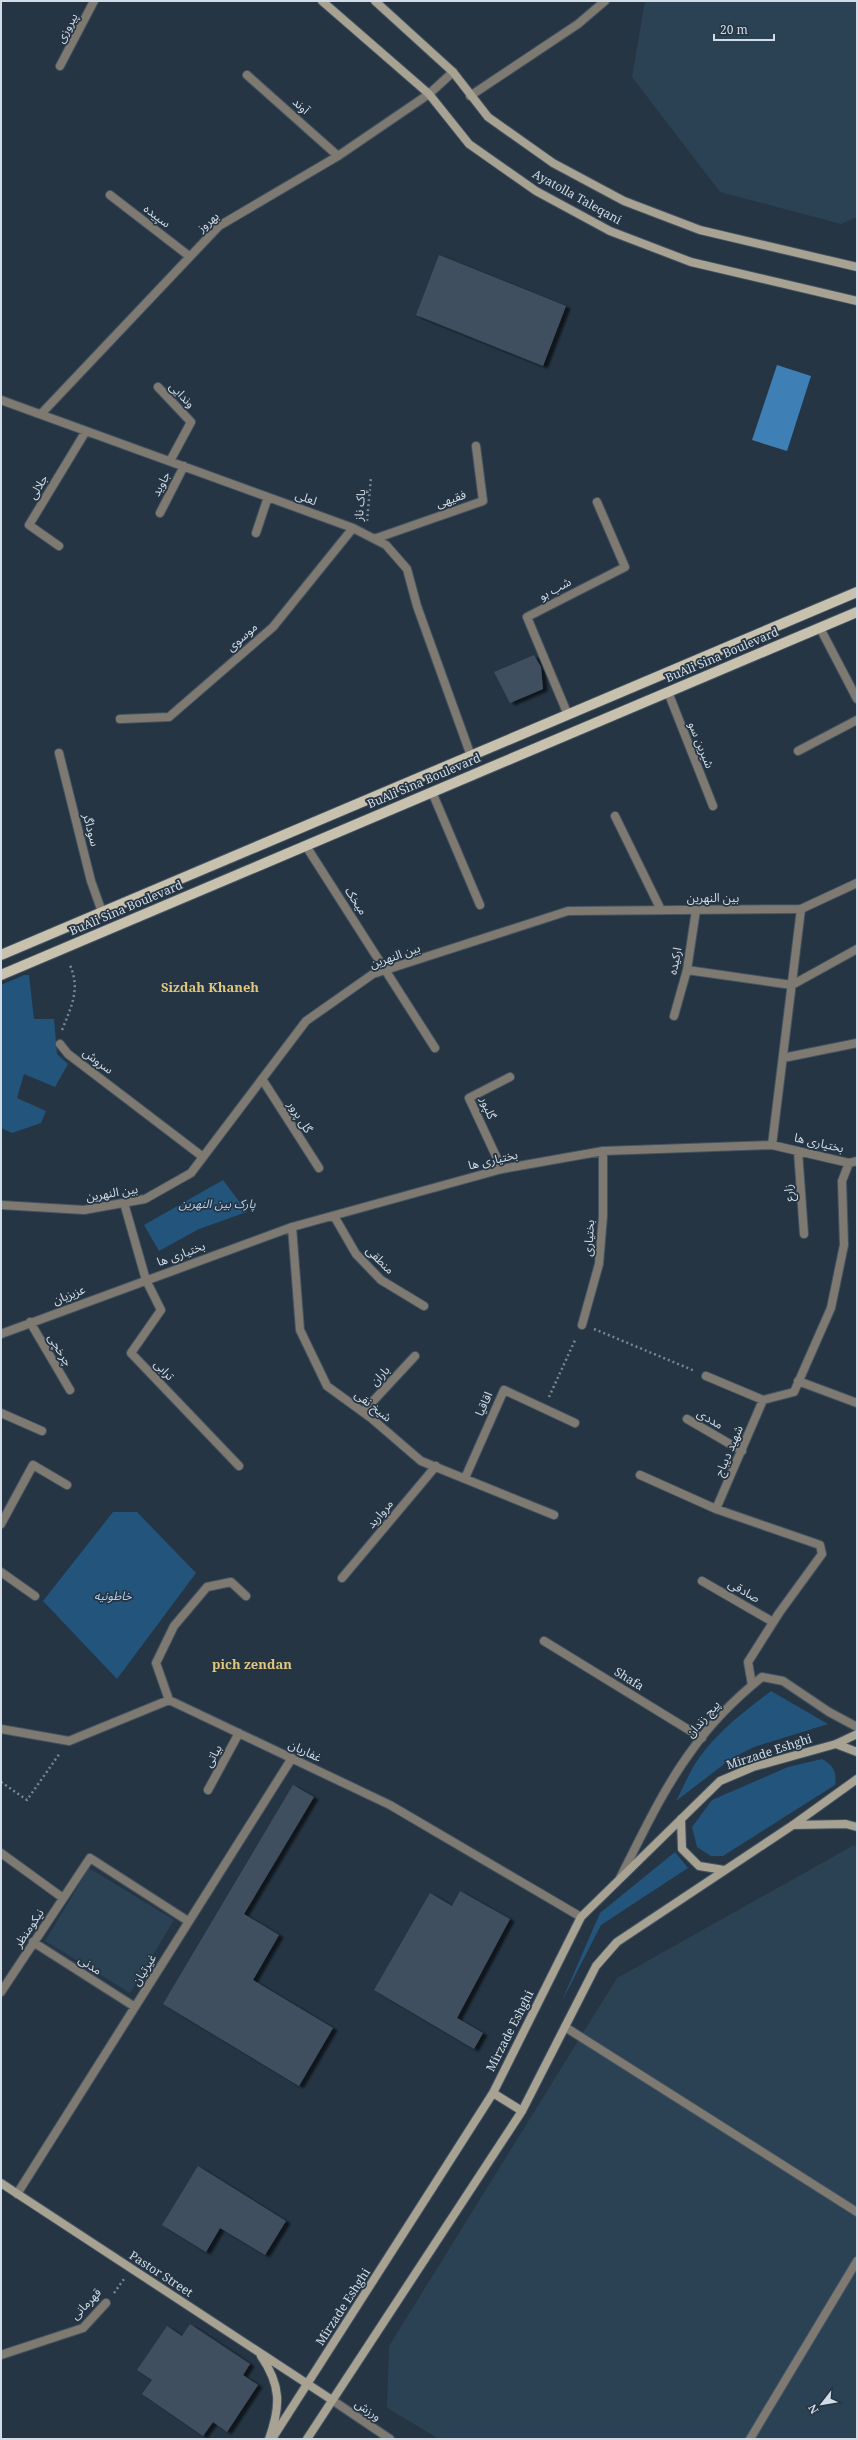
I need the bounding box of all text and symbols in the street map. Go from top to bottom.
street label: پیروزی [52,10,82,46]
scale bar [714,16,774,42]
text: 20 m [720,21,748,38]
street label: آوند [289,93,314,118]
street label: Ayatolla Taleqani [530,165,625,228]
street label: سپیده [140,200,174,231]
street label: بهروز [192,207,222,236]
street label: وندایی [166,378,199,411]
street label: جاوید [147,468,174,499]
street label: جلالی [24,471,52,502]
street label: فقیهی [434,485,468,512]
street label: لعلی [293,486,319,509]
street label: پاک ناز [350,488,369,523]
street label: شب بو [536,573,574,604]
street label: موسوی [222,618,261,655]
street label: BuAli Sina Boulevard [662,623,782,686]
street label: شیرین سو [684,719,718,771]
street label: BuAli Sina Boulevard [364,749,484,812]
street label: سوداگر [79,811,104,848]
street label: BuAli Sina Boulevard [66,876,186,939]
street label: میخک [341,883,372,918]
street label: بین النهرین [687,889,739,906]
street label: بین النهرین [367,939,422,972]
street label: ارکیده [664,946,685,976]
district label: Sizdah Khaneh [161,978,259,996]
street label: سروش [80,1044,117,1078]
street label: گلپور [476,1093,501,1123]
street label: گل پرور [283,1097,317,1137]
street label: بختیاری ها [793,1129,846,1156]
street label: بختیاری ها [466,1146,519,1173]
street label: بین النهرین [85,1180,139,1205]
street label: زارع [779,1184,799,1202]
park label: پارک بین النهرین [178,1195,256,1212]
street label: بختیاری [579,1219,598,1257]
street label: بختیاری ها [154,1237,207,1270]
street label: منطقی [362,1242,398,1278]
street label: عزیزیان [50,1281,88,1309]
street label: چرخچی [44,1330,77,1369]
street label: ترابی [150,1355,179,1384]
street label: باران [366,1362,393,1389]
street label: شیخ نقی [351,1386,395,1426]
street label: اقاقیا [471,1389,496,1419]
street label: مددی [694,1404,726,1433]
street label: شهید دیباج [710,1423,748,1479]
street label: مروارید [362,1495,397,1532]
street label: صادقی [725,1575,763,1607]
park label: خاطونیه [94,1587,133,1604]
district label: pich zendan [212,1655,292,1673]
street label: Shafa [611,1663,648,1694]
street label: پیچ زندان [682,1696,724,1742]
street label: Mirzade Eshghi [724,1730,814,1773]
street label: غفاریان [286,1735,325,1766]
street label: بیاتی [199,1741,226,1770]
street label: نیکومنظر [9,1905,48,1951]
street label: مدنی [75,1951,105,1978]
street label: غیرتیان [127,1951,160,1989]
street label: Mirzade Eshghi [482,1987,537,2074]
street label: Pastor Street [126,2247,196,2301]
street label: Mirzade Eshghi [311,2265,374,2349]
street label: قهرمانی [66,2284,105,2323]
north arrow [802,2384,842,2424]
street label: ورزش [352,2395,385,2425]
text: N [804,2402,822,2417]

